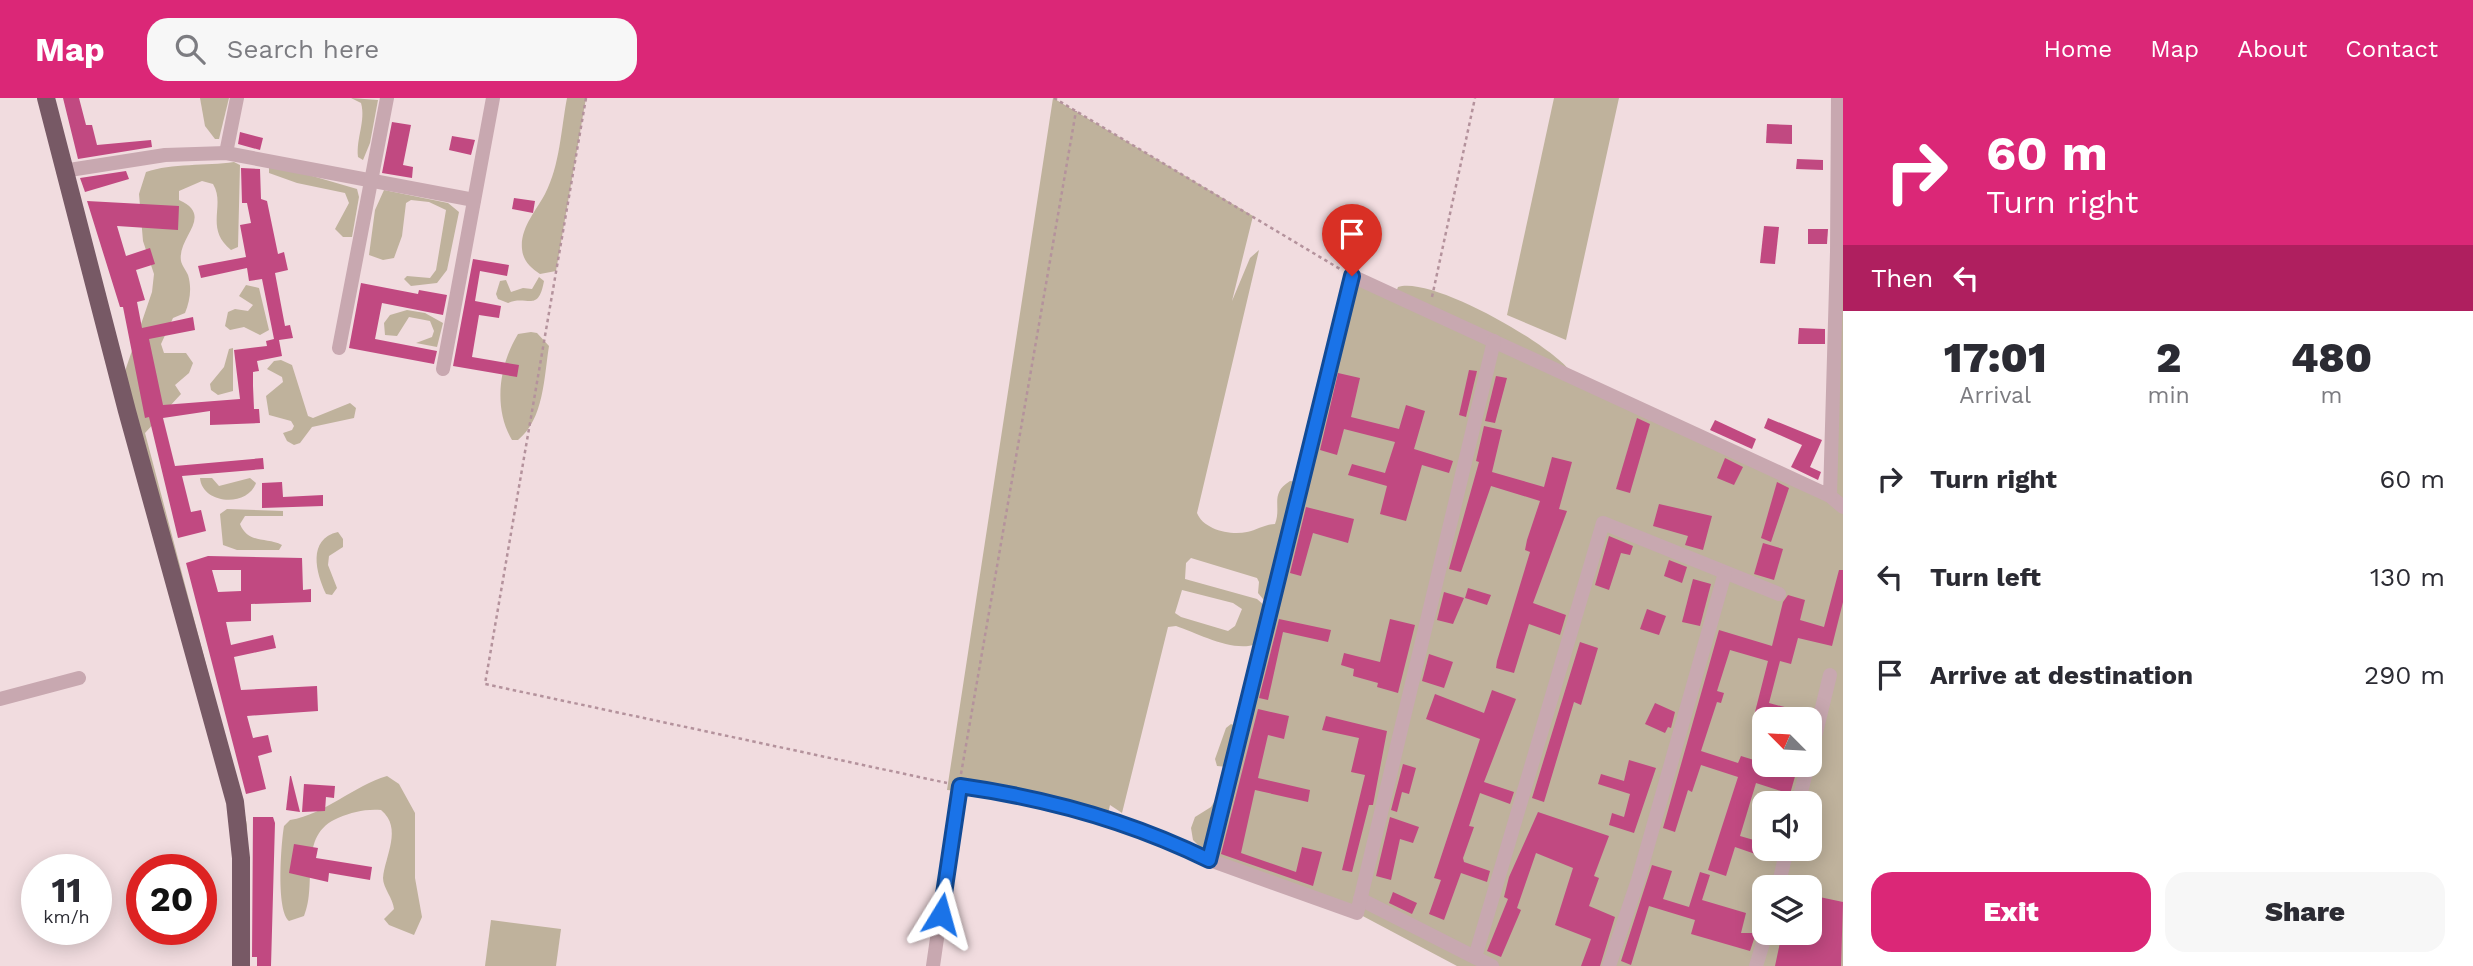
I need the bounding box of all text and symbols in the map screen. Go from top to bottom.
search box [147,18,637,81]
text: Map [35,30,105,69]
icon: search [171,30,209,68]
text: Search here [227,34,379,64]
text: Home [2044,35,2112,63]
text: Map [2150,35,2199,63]
text: About [2237,35,2307,63]
text: Contact [2345,35,2438,63]
text: 60 m [1986,124,2108,182]
icon: right [1871,126,1962,217]
text: Turn right [1986,183,2138,221]
pin [1322,204,1382,276]
icon: arrive [1333,215,1371,253]
icon: left [1947,259,1985,297]
text: Then [1871,263,1933,293]
text: 17:01 [1944,333,2047,382]
text: 2 [2156,333,2181,382]
text: 480 [2291,333,2372,382]
text: Arrival [1959,382,2031,409]
text: min [2148,382,2190,409]
text: m [2320,382,2342,409]
icon: right [1871,460,1909,498]
text: Turn right [1930,464,2057,494]
text: 60 m [2379,464,2445,494]
icon: left [1871,558,1909,596]
text: Turn left [1930,562,2041,592]
text: 130 m [2370,562,2445,592]
icon: arrive [1871,656,1909,694]
text: Arrive at destination [1930,660,2193,690]
text: 290 m [2364,660,2445,690]
north arrow [1752,707,1822,777]
map controls [1752,707,1822,945]
button: sound [1752,791,1822,861]
speed limit sign: 20 [126,854,217,945]
text: 11 [51,869,82,911]
button: Exit [1871,872,2151,952]
button: Share [2165,872,2445,952]
button: layers [1752,875,1822,945]
position arrow [904,877,978,951]
text: km/h [43,906,90,927]

